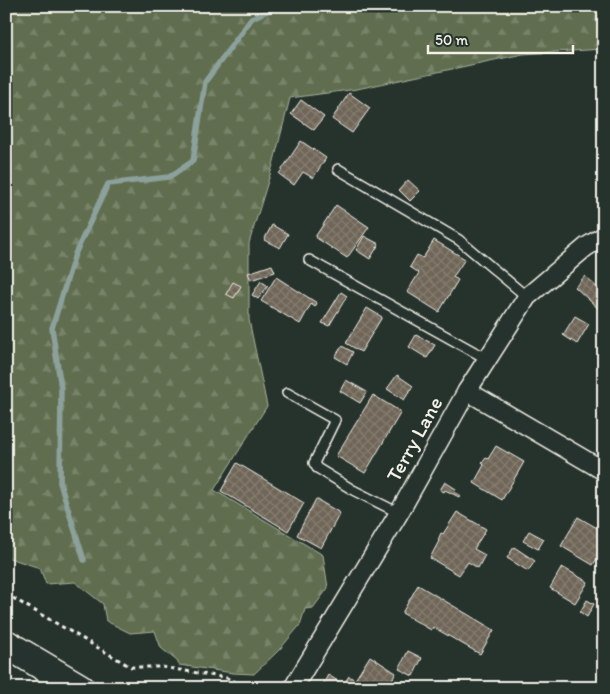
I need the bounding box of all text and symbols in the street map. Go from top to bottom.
scale bar [428,22,572,54]
text: 50 m [435,31,468,49]
street label: Terry Lane [380,392,448,486]

